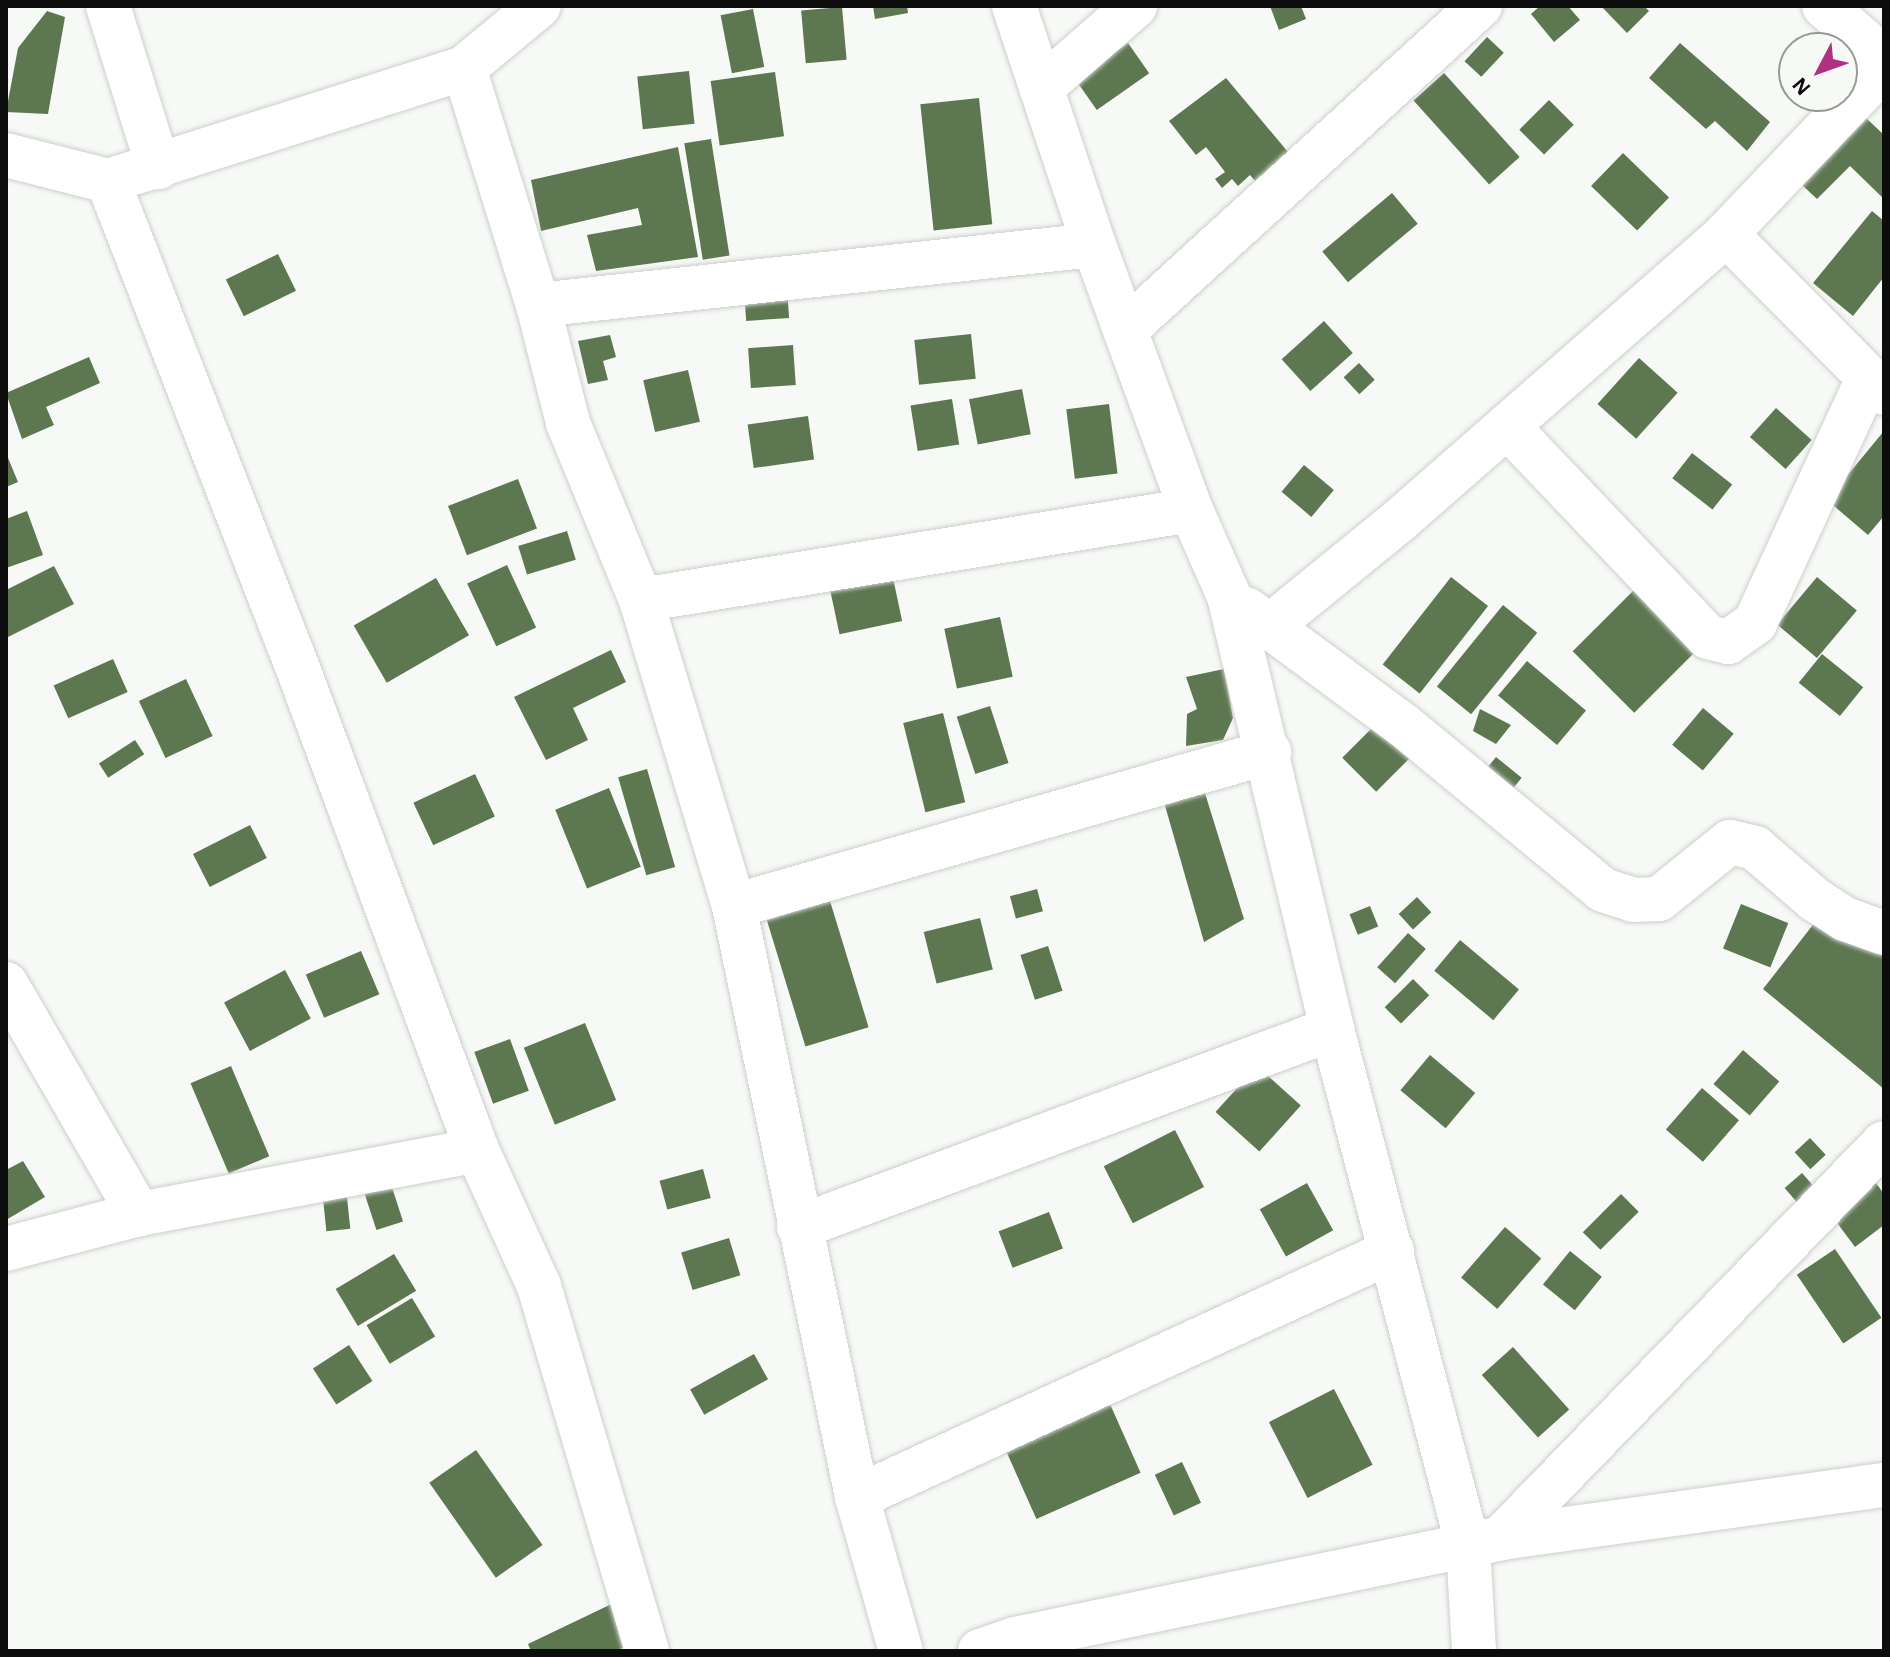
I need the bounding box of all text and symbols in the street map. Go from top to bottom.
north arrow [1778,32,1858,112]
text: N [1788,73,1815,99]

